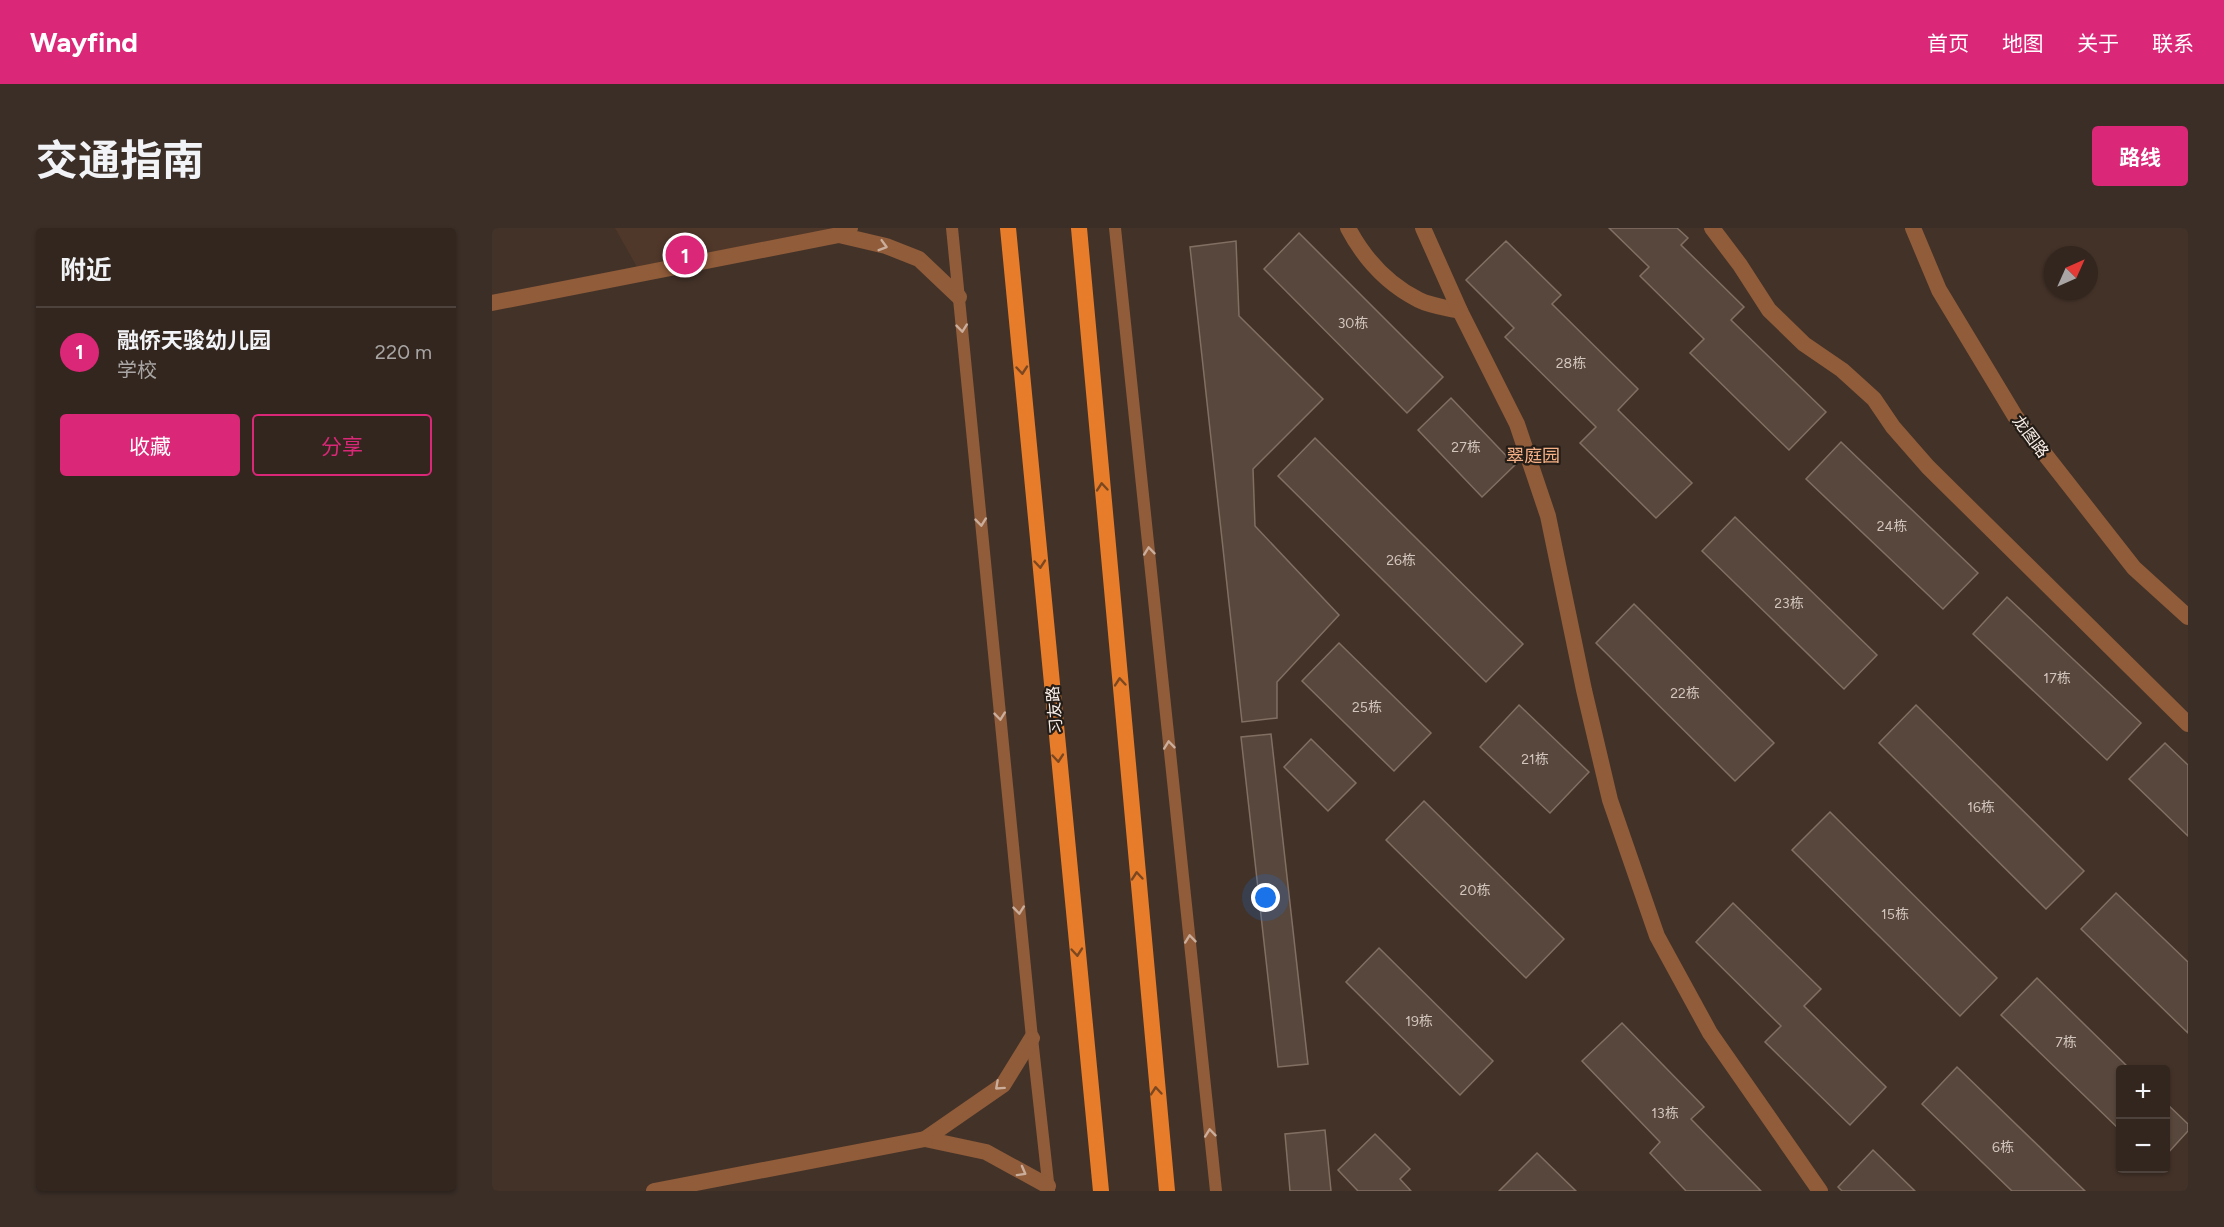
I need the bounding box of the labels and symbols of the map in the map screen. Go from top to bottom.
pin: 1 [666,232,704,278]
one-way arrow [877,239,888,251]
north arrow [2044,246,2098,300]
house number: 30栋 [1338,315,1368,332]
one-way arrow [955,323,968,333]
house number: 28栋 [1556,355,1586,372]
one-way arrow [1015,365,1028,374]
street label: 龙图路 [2009,411,2053,461]
house number: 27栋 [1451,439,1481,456]
district label: 翠庭园 [1506,445,1560,467]
one-way arrow [1096,483,1109,492]
one-way arrow [974,518,987,527]
house number: 24栋 [1877,518,1907,535]
one-way arrow [1143,546,1156,556]
house number: 26栋 [1386,552,1416,569]
one-way arrow [1033,559,1046,569]
house number: 23栋 [1774,595,1804,612]
house number: 17栋 [2043,670,2071,687]
one-way arrow [1114,677,1127,686]
street label: 习友路 [1043,685,1066,735]
house number: 22栋 [1670,685,1700,702]
house number: 25栋 [1352,699,1382,716]
one-way arrow [993,712,1006,721]
one-way arrow [1163,740,1176,750]
house number: 21栋 [1521,751,1549,768]
one-way arrow [1051,754,1064,763]
house number: 16栋 [1967,799,1995,816]
one-way arrow [1131,871,1144,880]
house number: 20栋 [1460,882,1490,899]
your location [1251,883,1280,912]
one-way arrow [1012,906,1025,915]
house number: 15栋 [1881,906,1909,923]
one-way arrow [1184,934,1196,943]
one-way arrow [1070,948,1083,957]
house number: 19栋 [1405,1013,1433,1030]
house number: 7栋 [2055,1034,2077,1051]
one-way arrow [996,1079,1006,1090]
one-way arrow [1150,1086,1163,1096]
house number: 13栋 [1651,1105,1679,1122]
one-way arrow [1204,1128,1217,1137]
house number: 6栋 [1992,1139,2014,1156]
one-way arrow [1016,1164,1026,1176]

